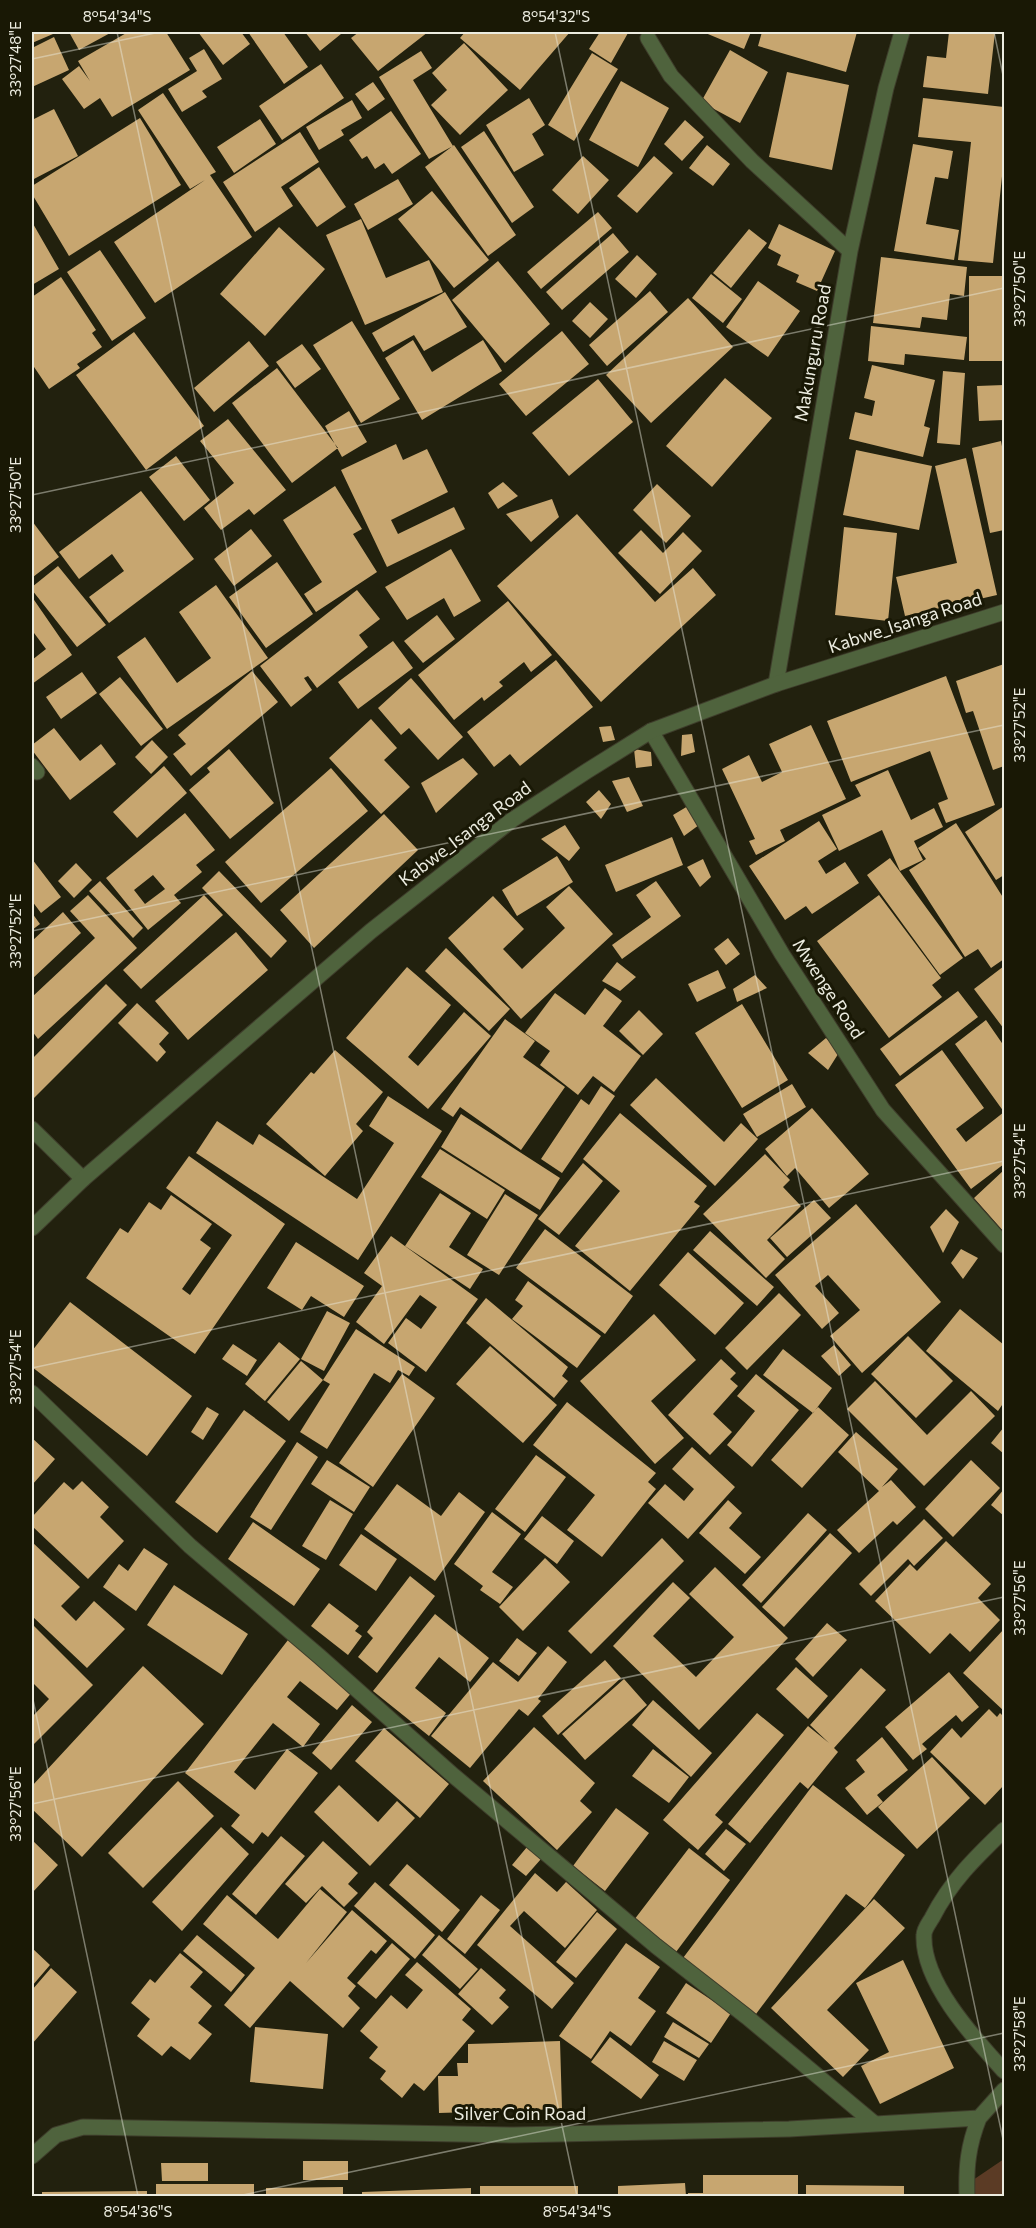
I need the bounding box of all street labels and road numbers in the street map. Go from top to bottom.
street label: Makunguru Road [789,282,835,423]
street label: Kabwe_Isanga Road [825,587,984,657]
street label: Kabwe_Isanga Road [394,776,535,890]
street label: Mwenge Road [788,934,869,1043]
street label: Silver Coin Road [454,2102,586,2124]

